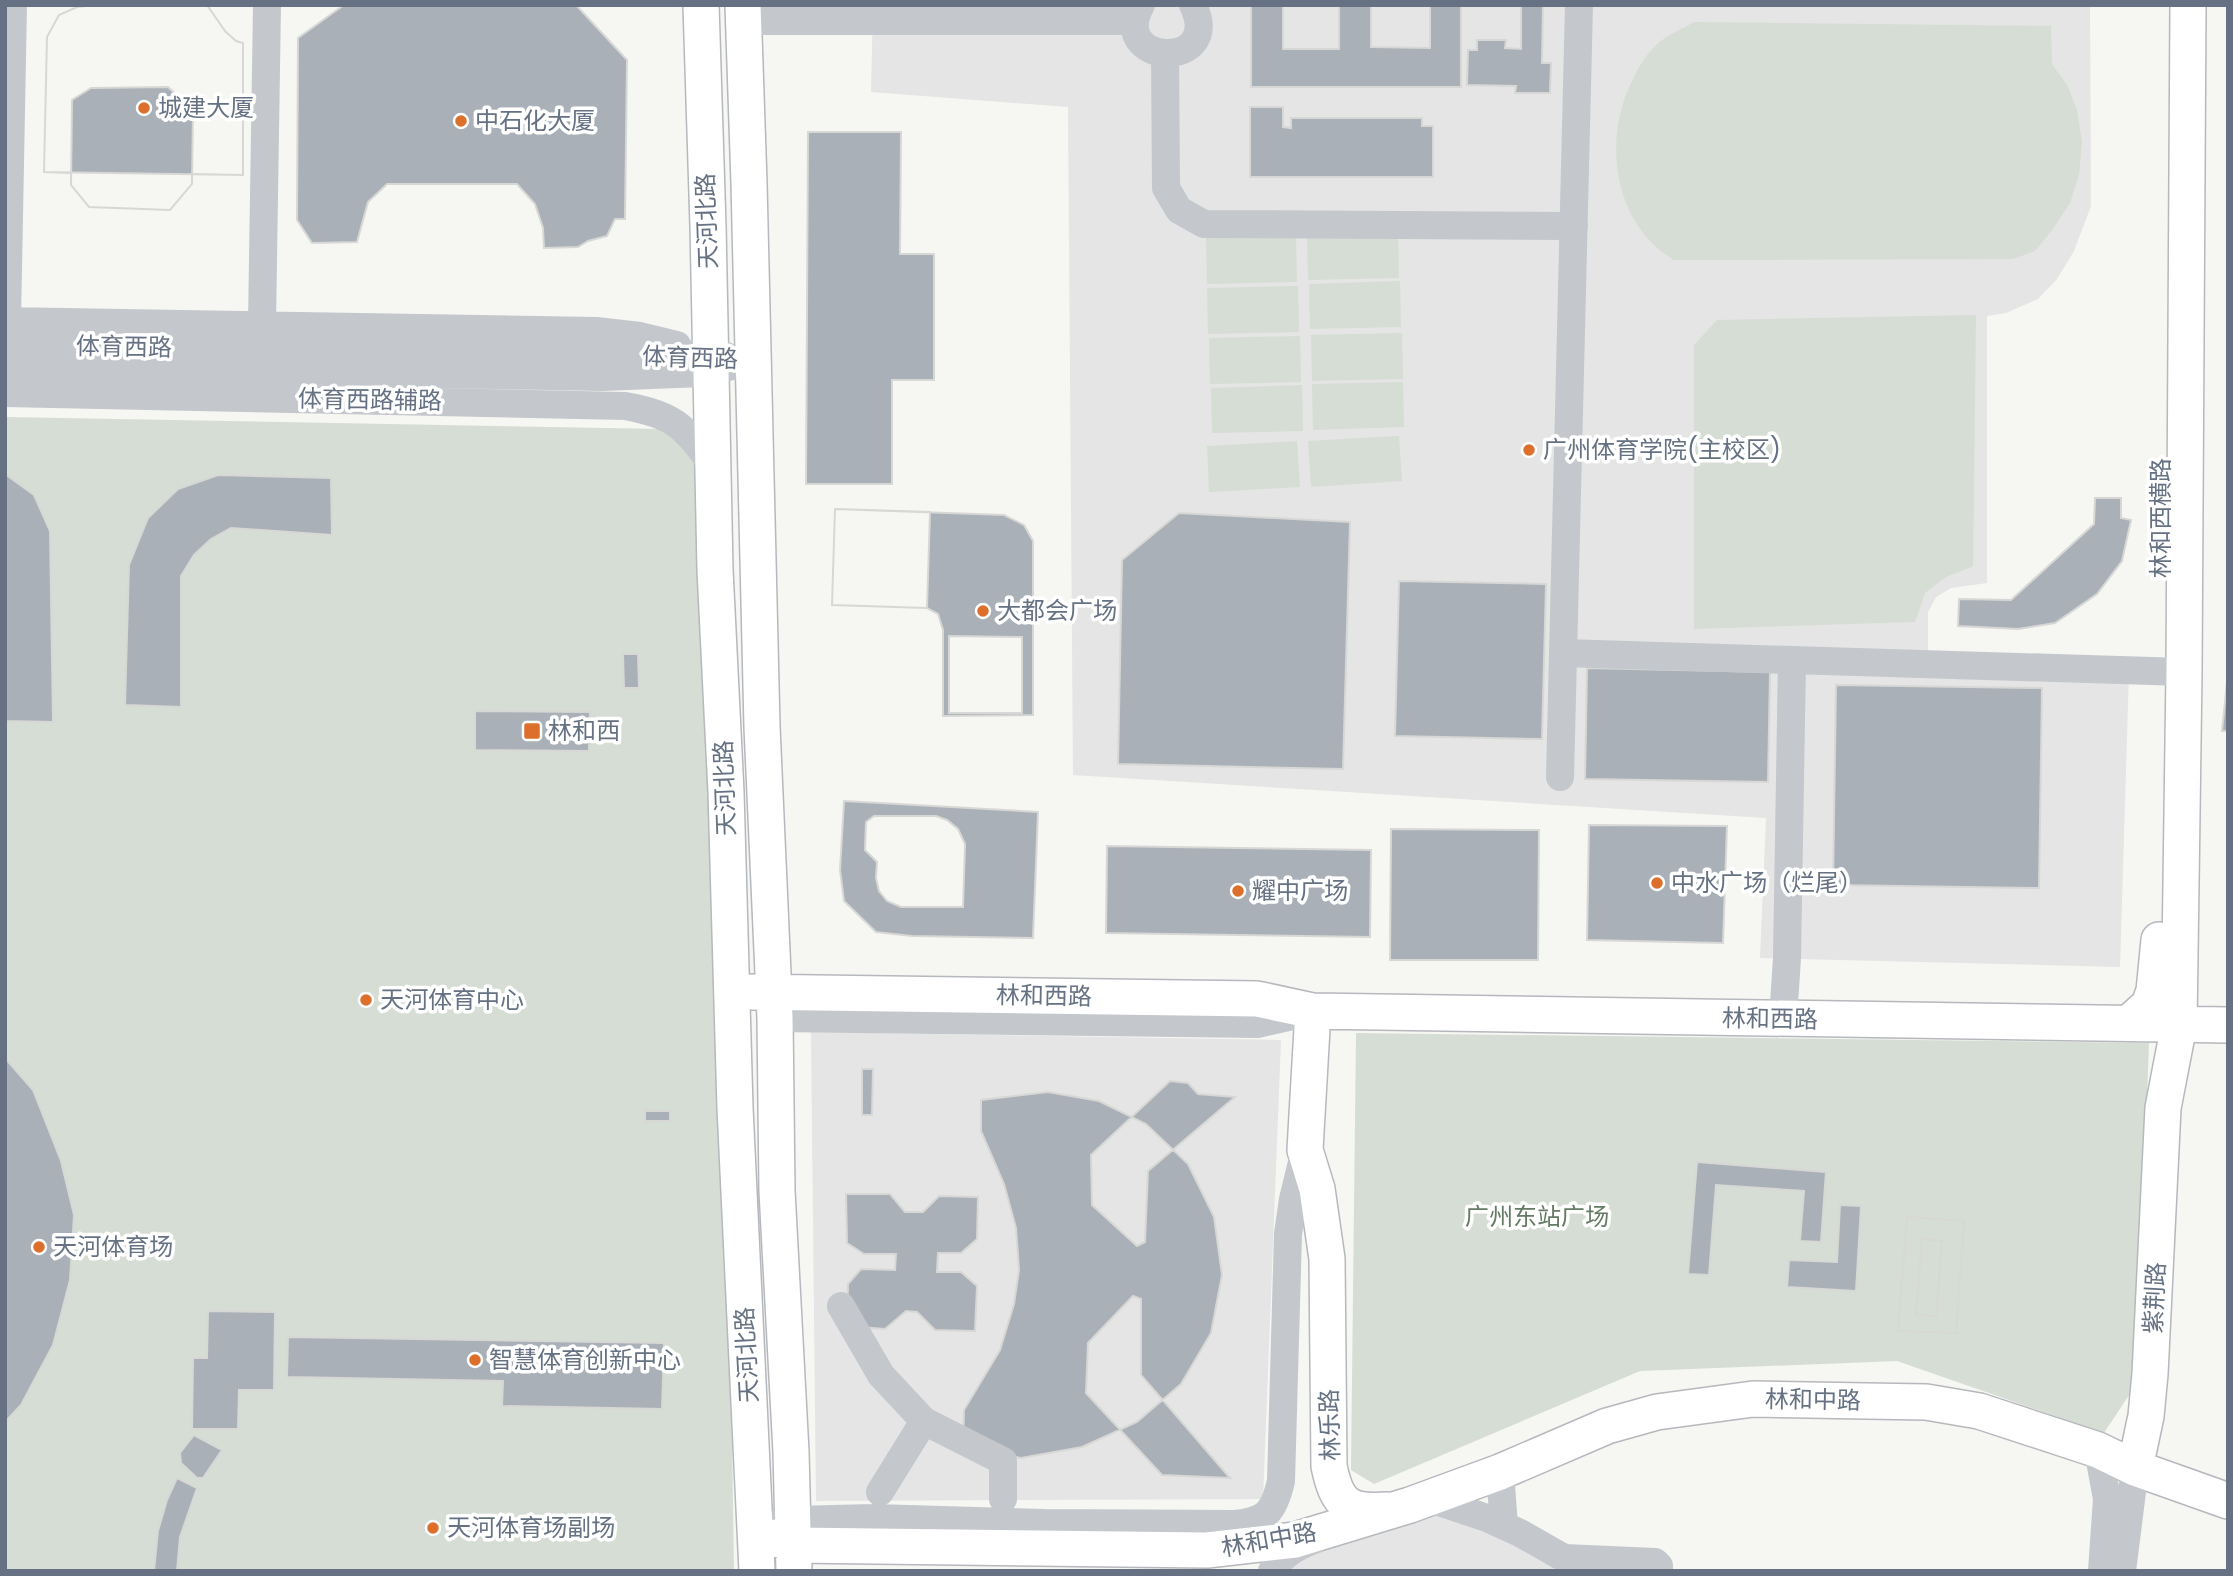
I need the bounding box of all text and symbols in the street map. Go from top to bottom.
place label: 城建大厦 [158,91,254,124]
marker: 城建大厦 [136,100,152,116]
place label: 中石化大厦 [475,104,595,137]
marker: 中石化大厦 [453,113,469,129]
street label: 天河北路 [688,172,725,270]
street label: 体育西路 [76,329,172,364]
street label: 体育西路 [641,339,739,376]
street label: 体育西路辅路 [298,382,442,417]
place label: 广州体育学院(主校区) [1543,433,1781,466]
marker: 广州体育学院(主校区) [1521,442,1537,458]
street label: 林和西横路 [2144,458,2177,578]
place label: 大都会广场 [997,594,1117,627]
marker: 大都会广场 [975,603,991,619]
place label: 林和西 [548,714,620,747]
marker: 林和西 [522,721,542,741]
street label: 天河北路 [706,739,743,837]
place label: 中水广场（烂尾） [1671,866,1863,899]
place label: 耀中广场 [1252,874,1348,907]
marker: 中水广场（烂尾） [1649,875,1665,891]
marker: 耀中广场 [1230,883,1246,899]
street label: 林和西路 [996,978,1092,1013]
place label: 天河体育中心 [380,983,524,1016]
marker: 天河体育中心 [358,992,374,1008]
street label: 林和西路 [1722,1001,1818,1036]
park label: 广州东站广场 [1465,1200,1609,1233]
place label: 天河体育场 [53,1230,173,1263]
marker: 天河体育场 [31,1239,47,1255]
street label: 紫荆路 [2136,1261,2173,1335]
street label: 天河北路 [728,1306,765,1404]
place label: 智慧体育创新中心 [489,1343,681,1376]
marker: 智慧体育创新中心 [467,1352,483,1368]
street label: 林和中路 [1765,1382,1861,1417]
street label: 林乐路 [1312,1389,1347,1461]
place label: 天河体育场副场 [447,1511,615,1544]
street label: 林和中路 [1219,1515,1319,1564]
marker: 天河体育场副场 [425,1520,441,1536]

